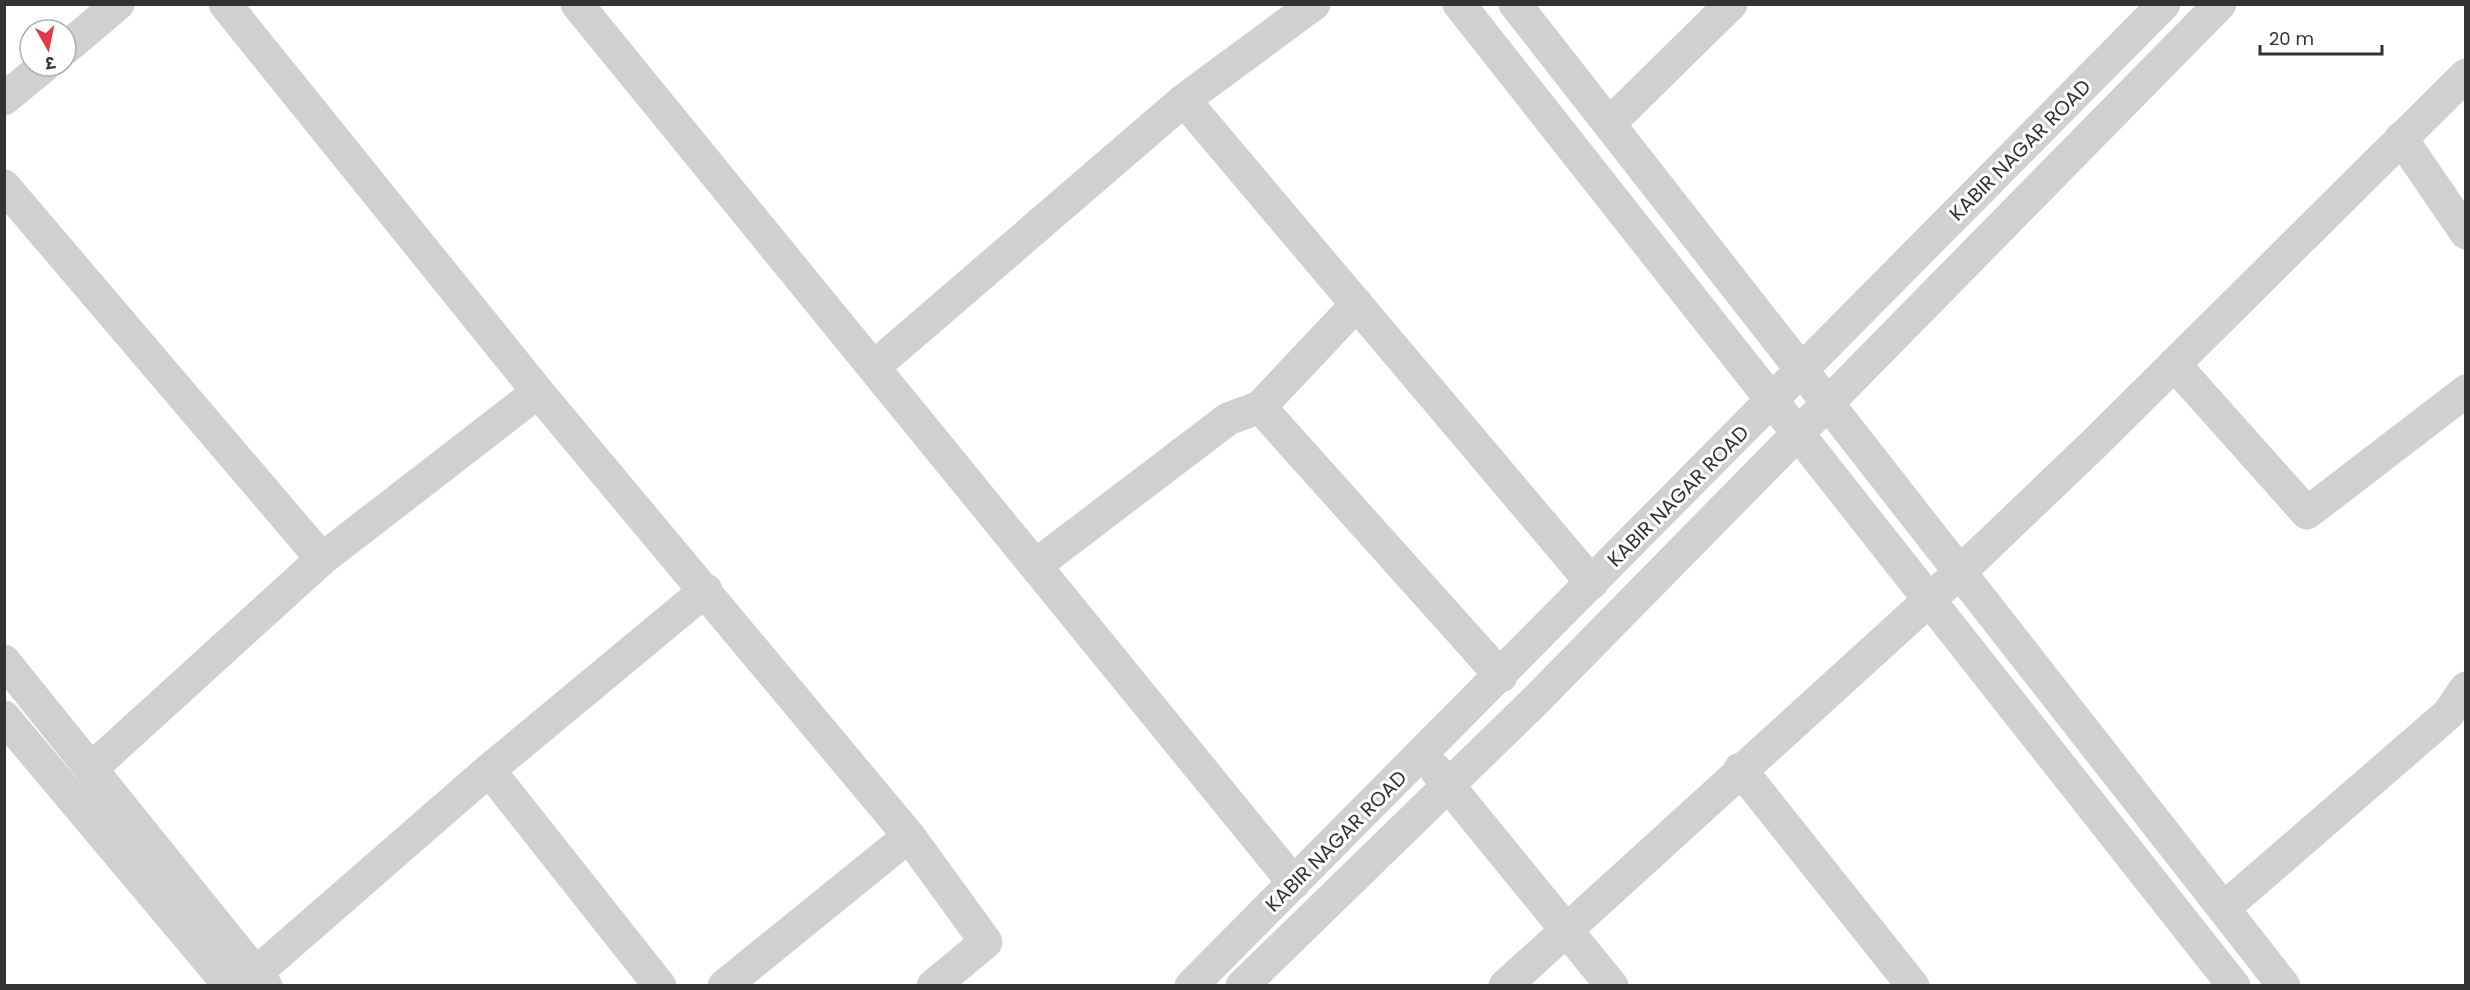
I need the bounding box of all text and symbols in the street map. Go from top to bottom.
north arrow [18,18,78,78]
scale bar [2260,18,2382,56]
text: 20 m [2269,26,2314,51]
text: उ [43,50,58,75]
street label: KABIR NAGAR ROAD [1943,73,2097,227]
street label: KABIR NAGAR ROAD [1601,419,1755,573]
street label: KABIR NAGAR ROAD [1259,764,1413,918]

